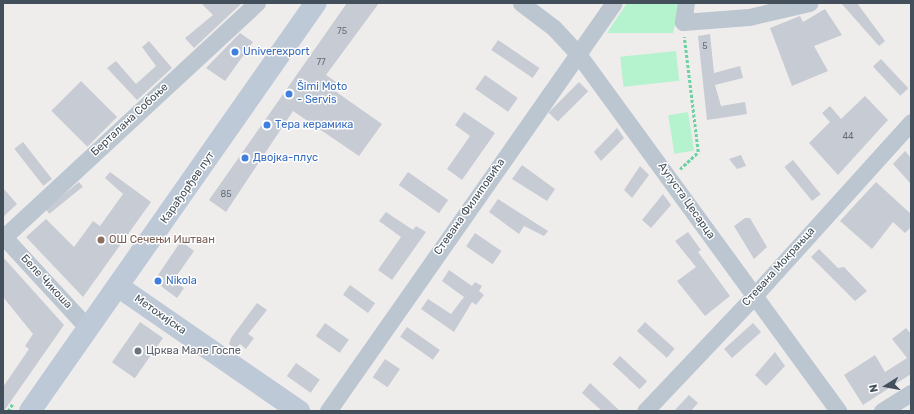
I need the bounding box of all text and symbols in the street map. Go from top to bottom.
house number: 75 [337,26,347,36]
house number: 5 [702,41,708,51]
place label: Univerexport [243,45,309,59]
marker: Univerexport [230,47,240,57]
house number: 77 [316,57,326,67]
street label: Берталана Собоње [89,81,171,159]
place label: Šimi Moto - Servis [297,81,347,107]
marker: Šimi Moto - Servis [284,89,294,99]
place label: Тера керамика [275,118,353,132]
marker: Тера керамика [262,120,272,130]
house number: 44 [842,131,854,141]
street label: Карађорђев пут [158,149,218,227]
place label: Двојка-плус [253,151,318,165]
marker: Двојка-плус [240,153,250,163]
street label: Стевана Филиповића [432,156,508,258]
street label: Аугуста Цесарца [655,160,717,242]
house number: 85 [220,189,232,199]
street label: Стевана Мокрањца [740,225,818,309]
place label: ОШ Сечењи Иштван [109,233,215,247]
marker: ОШ Сечењи Иштван [96,235,106,245]
street label: Беле Чикоша [18,252,74,312]
place label: Nikola [166,274,197,288]
marker: Nikola [153,276,163,286]
street label: Метохијска [132,292,188,338]
place label: Црква Мале Госпе [146,344,241,358]
marker: Црква Мале Госпе [133,346,143,356]
north arrow [866,366,906,406]
text: N [867,383,881,394]

